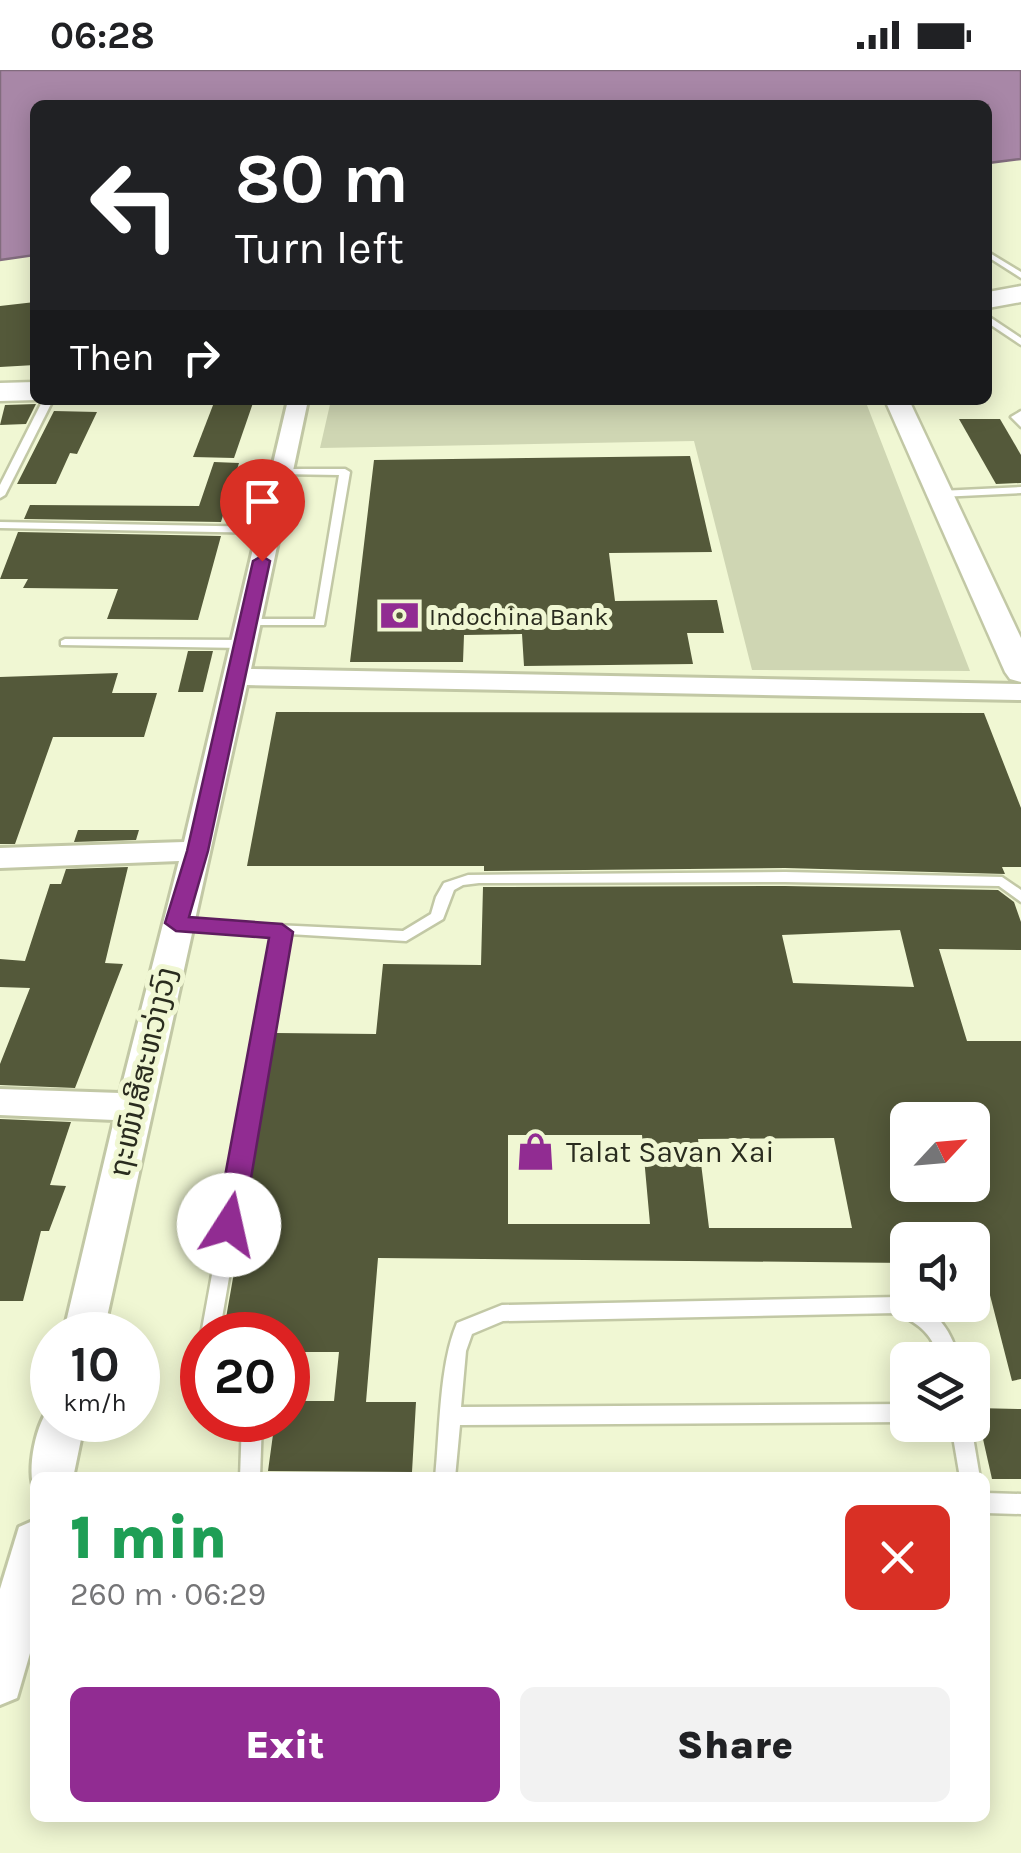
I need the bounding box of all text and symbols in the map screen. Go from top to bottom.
text: 06:28 [50,13,155,58]
text: 80 m [235,138,409,220]
icon: left [70,140,200,270]
text: Turn left [235,222,404,274]
icon: right [174,330,229,385]
text: Then [70,335,154,380]
pin [220,459,305,562]
icon: arrive [235,474,290,529]
bank icon: Indochina Bank [378,595,420,637]
place label: Indochina Bank [429,602,608,631]
street label: ຖະໜົນສີສະຫວ່າງວົງ [101,964,185,1180]
north arrow [890,1102,990,1202]
map controls [890,1102,990,1442]
shop icon: Talat Savan Xai [515,1131,557,1173]
place label: Talat Savan Xai [566,1134,774,1170]
position arrow [177,1173,281,1277]
button: sound [890,1222,990,1322]
speed limit sign: 20 [180,1312,310,1442]
text: 10 [70,1335,120,1394]
button: layers [890,1342,990,1442]
text: km/h [63,1388,127,1417]
text: 1 min [70,1503,227,1573]
button: close [845,1505,950,1610]
text: 260 m · 06:29 [70,1576,266,1613]
button: Exit [70,1687,500,1802]
button: Share [520,1687,950,1802]

